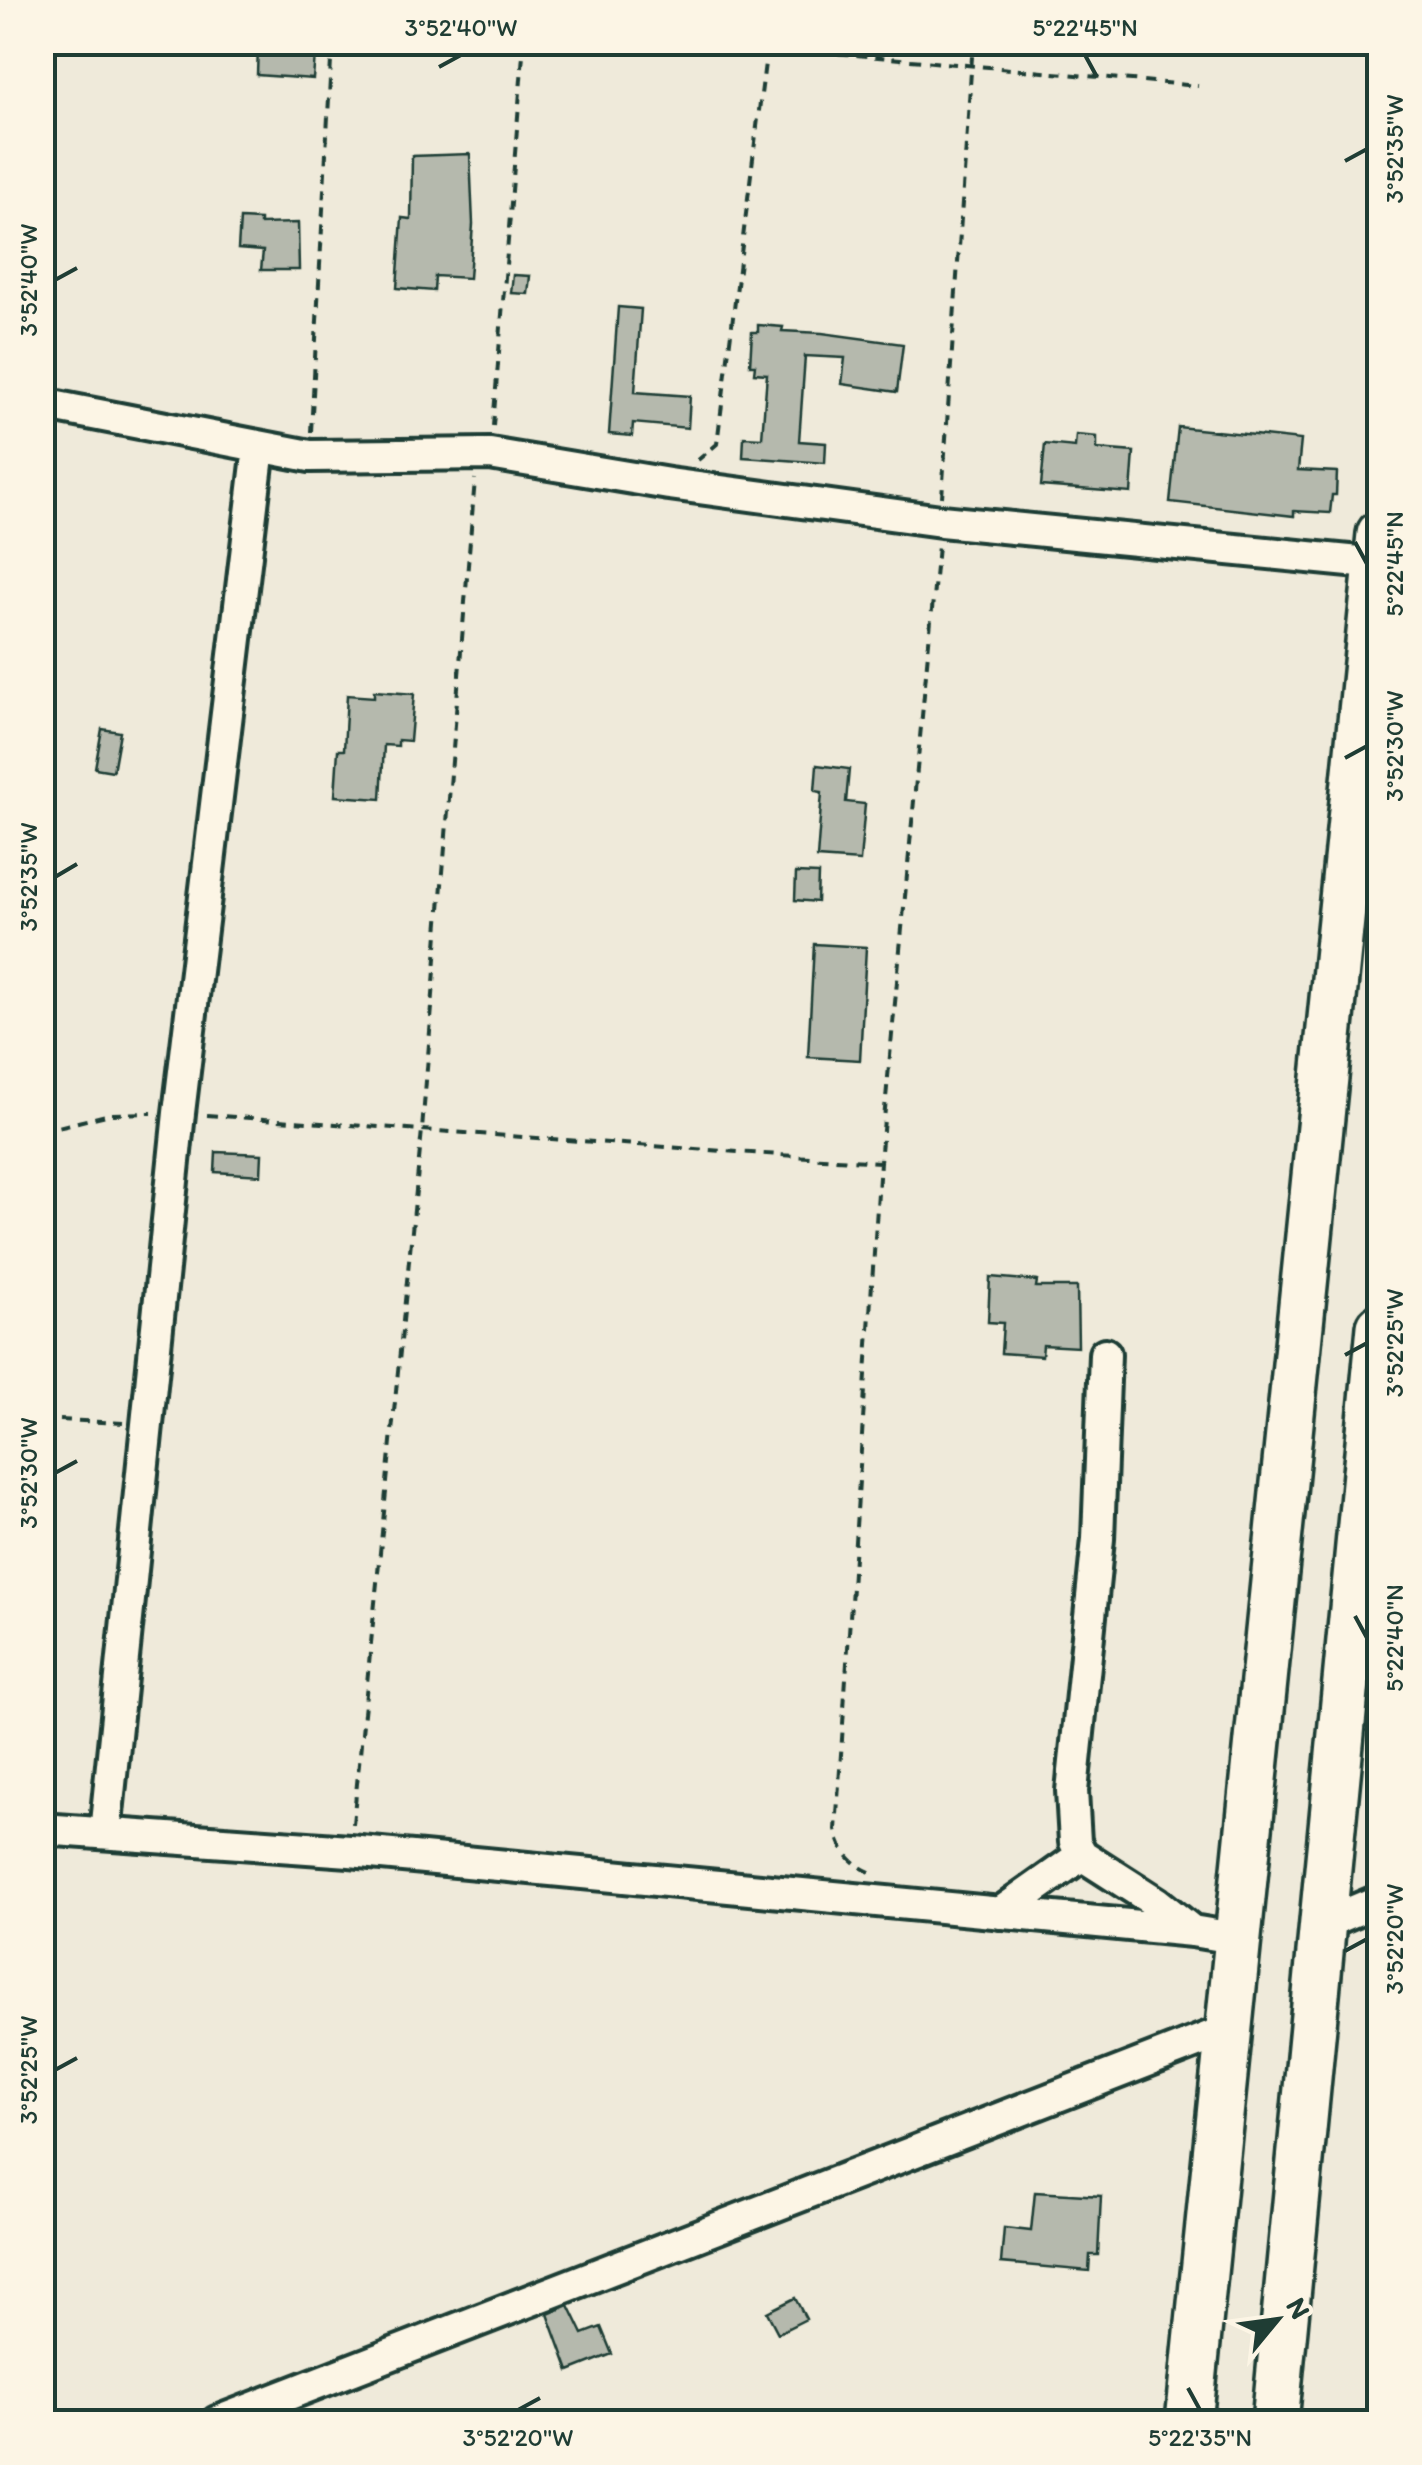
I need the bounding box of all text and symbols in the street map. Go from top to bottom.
text: 3°52'40"W [405,12,517,42]
text: 5°22'45"N [1032,12,1138,42]
text: 3°52'35"W [1379,94,1409,204]
text: 3°52'40"W [13,224,43,336]
text: 5°22'45"N [1379,511,1409,617]
text: 3°52'30"W [1379,690,1409,802]
text: 3°52'35"W [13,822,43,932]
text: 3°52'25"W [1379,1289,1409,1397]
text: 3°52'30"W [13,1417,43,1529]
text: 5°22'40"N [1379,1584,1409,1692]
text: 3°52'20"W [1379,1884,1409,1994]
text: 3°52'25"W [13,2016,43,2124]
north arrow [1227,2270,1327,2370]
text: N [1279,2291,1318,2324]
text: 3°52'20"W [463,2422,573,2452]
text: 5°22'35"N [1148,2422,1252,2452]

